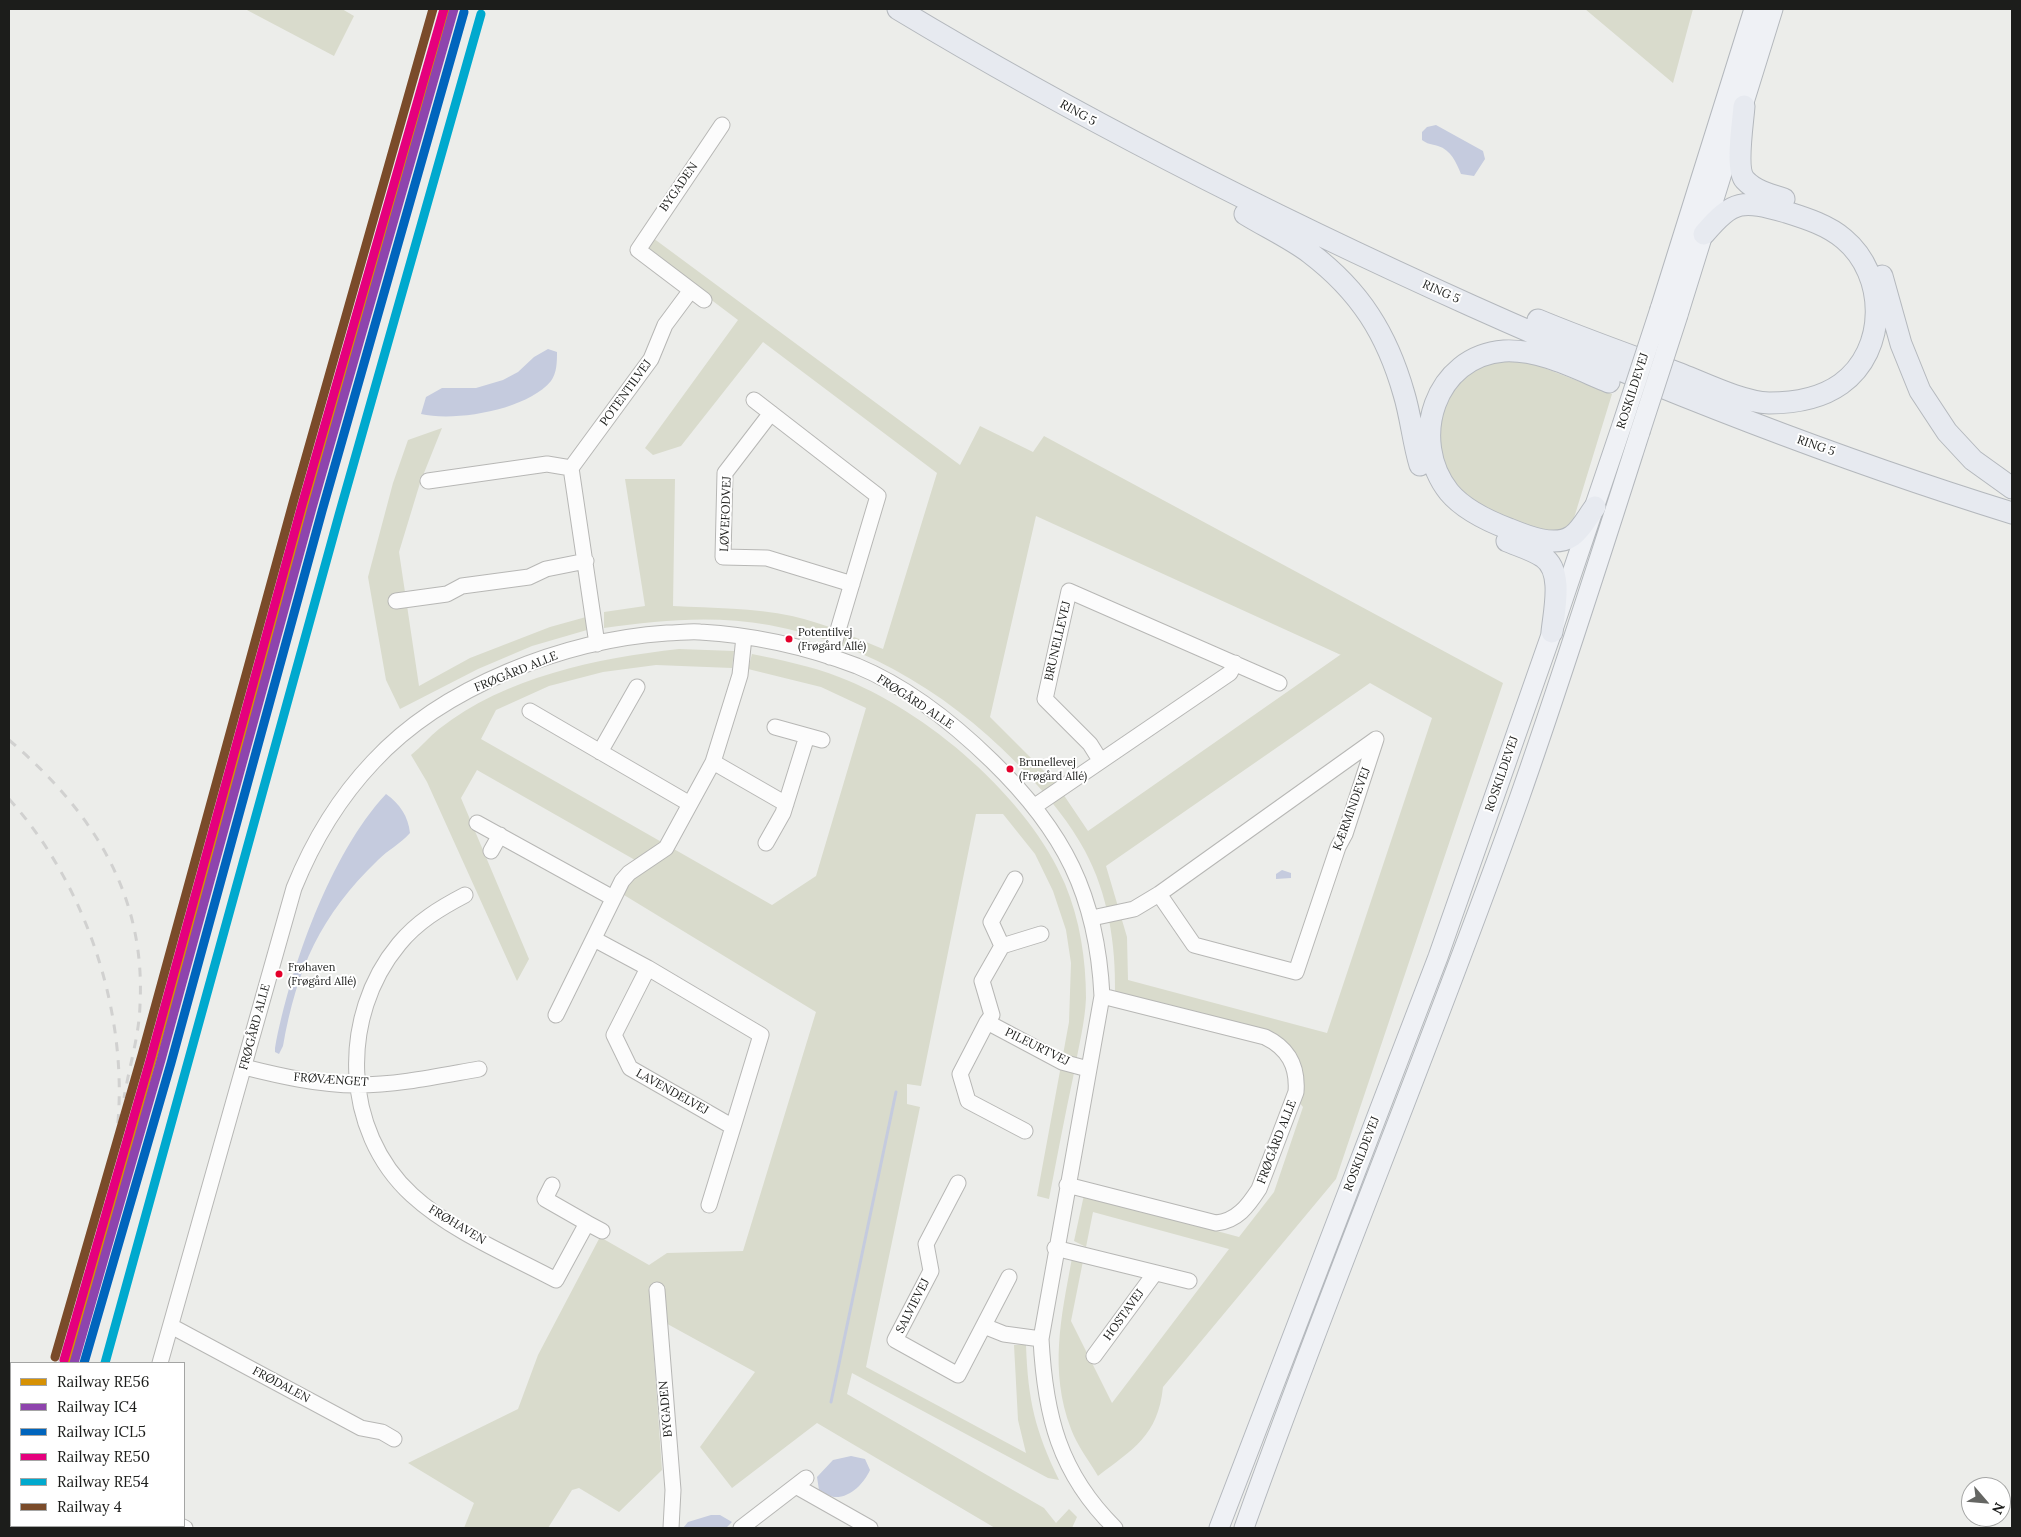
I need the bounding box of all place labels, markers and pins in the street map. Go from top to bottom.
place label: Potentilvej (Frøgård Allé) [798,626,866,652]
marker: Potentilvej (Frøgård Allé) [784,634,794,644]
place label: Brunellevej (Frøgård Allé) [1019,756,1087,782]
marker: Brunellevej (Frøgård Allé) [1005,764,1015,774]
place label: Frøhaven (Frøgård Allé) [288,961,356,987]
marker: Frøhaven (Frøgård Allé) [274,969,284,979]

